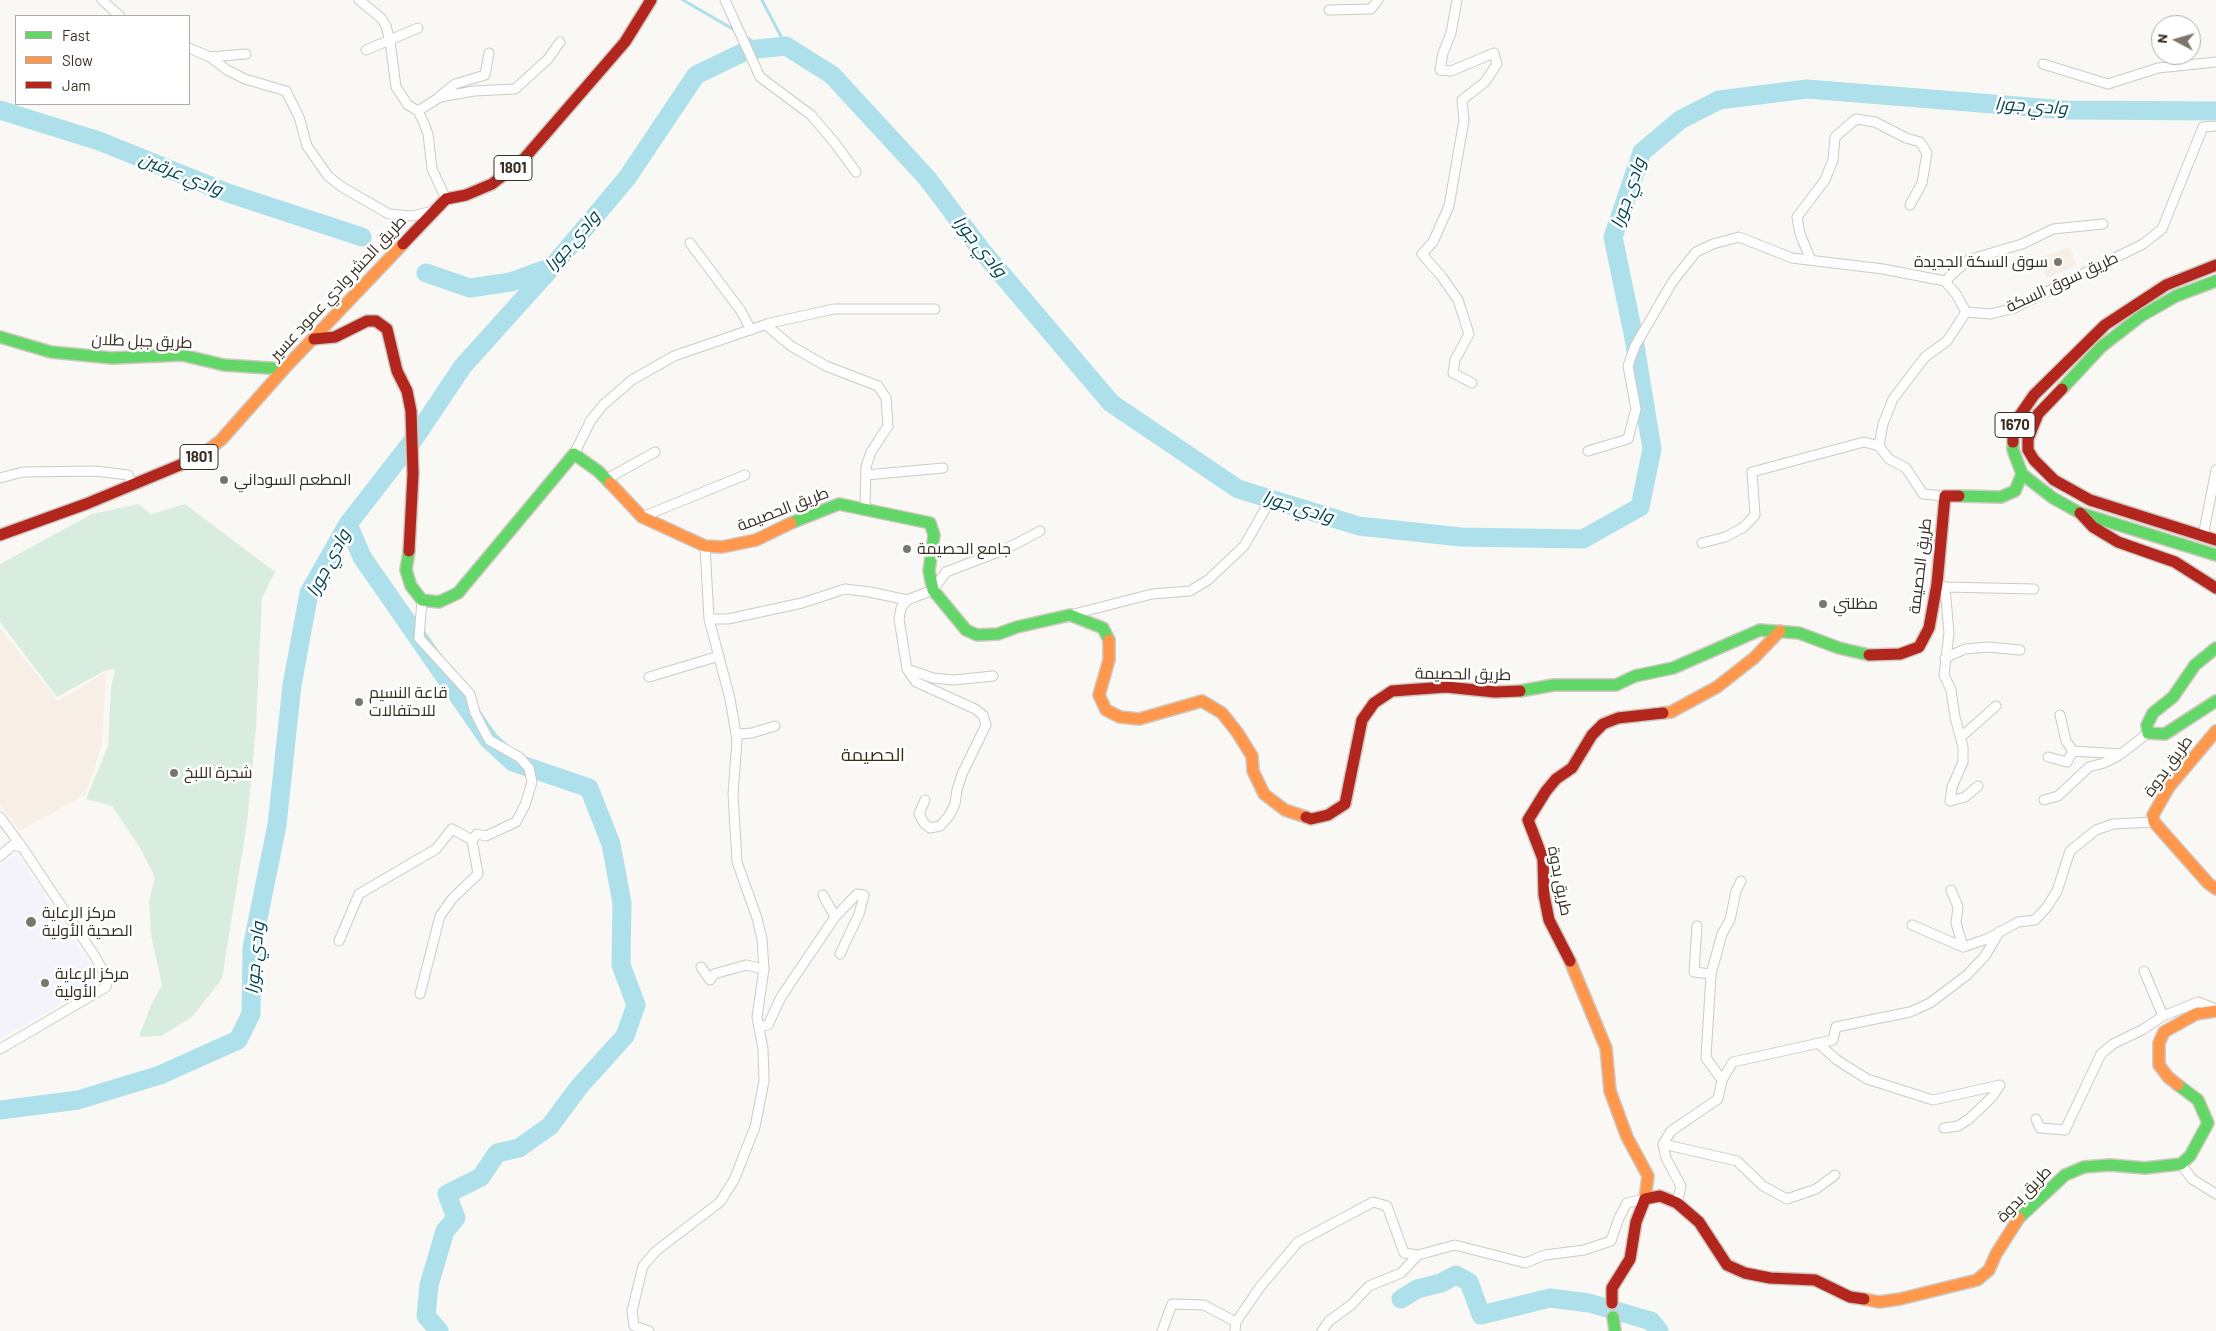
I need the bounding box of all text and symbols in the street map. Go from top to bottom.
legend [15,15,190,105]
north arrow [2151,15,2201,65]
text: Fast [62,26,90,44]
text: N [2153,33,2171,44]
text: Slow [62,51,93,69]
text: Jam [62,76,91,94]
water label: وادي جورا [1994,93,2068,119]
water label: وادي عرقين [136,148,226,200]
water label: وادي جورا [1606,155,1650,231]
road number: 1801 [494,156,532,180]
water label: وادي جورا [540,206,604,276]
water label: وادي جورا [949,211,1011,281]
street label: طريق الحشر وادي عمود عسير [266,212,410,364]
street label: طريق سوق السكة [2003,248,2121,316]
place label: سوق السكة الجديدة [1914,252,2048,272]
marker: سوق السكة الجديدة [2052,256,2064,268]
street label: طريق جبل طلان [91,330,193,352]
road number: 1670 [1995,412,2035,438]
road number: 1801 [180,444,218,470]
place label: المطعم السوداني [234,470,352,490]
marker: المطعم السوداني [218,474,230,486]
street label: طريق الحصيمة [735,483,831,535]
water label: وادي جورا [1260,486,1336,528]
street label: طريق الحصيمة [1905,517,1935,615]
water label: وادي جورا [301,526,355,600]
place label: جامع الحصيمة [917,539,1011,559]
marker: جامع الحصيمة [901,543,913,555]
place label: مظلتي [1833,594,1878,614]
marker: مظلتي [1817,598,1829,610]
street label: طريق الحصيمة [1415,664,1511,684]
place label: قاعة النسيم للاحتفالات [369,683,448,721]
marker: قاعة النسيم للاحتفالات [353,696,365,708]
street label: طريق بدوة [2139,732,2197,800]
district label: الحصيمة [841,744,905,766]
place label: شجرة اللبخ [184,763,253,783]
marker: شجرة اللبخ [168,767,180,779]
street label: طريق بدوة [1544,844,1576,918]
place label: مركز الرعاية الصحية الأولية [42,903,133,941]
marker: مركز الرعاية الصحية الأولية [24,915,38,929]
water label: وادي جورا [241,921,269,995]
place label: مركز الرعاية الأولية [55,964,129,1002]
marker: مركز الرعاية الأولية [39,977,51,989]
street label: طريق بدوة [1993,1162,2055,1226]

